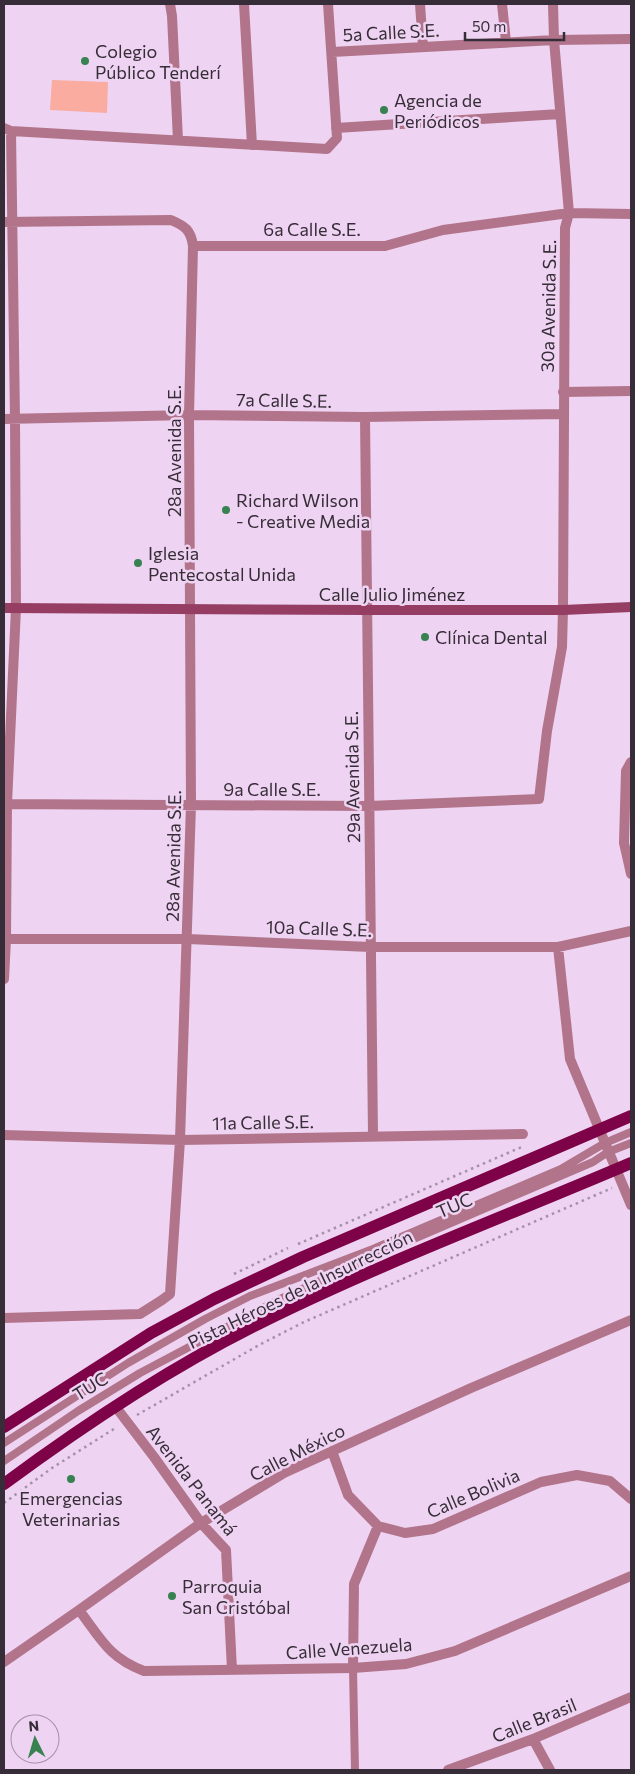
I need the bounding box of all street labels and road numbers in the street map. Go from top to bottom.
street label: 5a Calle S.E. [342,18,440,46]
street label: 6a Calle S.E. [263,218,361,240]
street label: 30a Avenida S.E. [536,239,560,373]
street label: 28a Avenida S.E. [163,385,185,517]
street label: 7a Calle S.E. [236,388,332,412]
street label: Calle Julio Jiménez [319,583,465,605]
street label: 29a Avenida S.E. [340,711,364,843]
street label: 9a Calle S.E. [223,778,321,800]
street label: 28a Avenida S.E. [161,790,185,922]
street label: 10a Calle S.E. [266,915,372,941]
street label: 11a Calle S.E. [212,1110,314,1134]
street label: TUC [433,1188,475,1222]
street label: Pista Héroes de la Insurrección [184,1225,416,1353]
street label: TUC [68,1367,112,1405]
street label: Calle México [246,1419,348,1485]
street label: Avenida Panamá [142,1420,242,1540]
street label: Calle Bolivia [423,1464,523,1522]
street label: Calle Venezuela [285,1633,413,1663]
street label: Calle Brasil [488,1693,580,1747]

